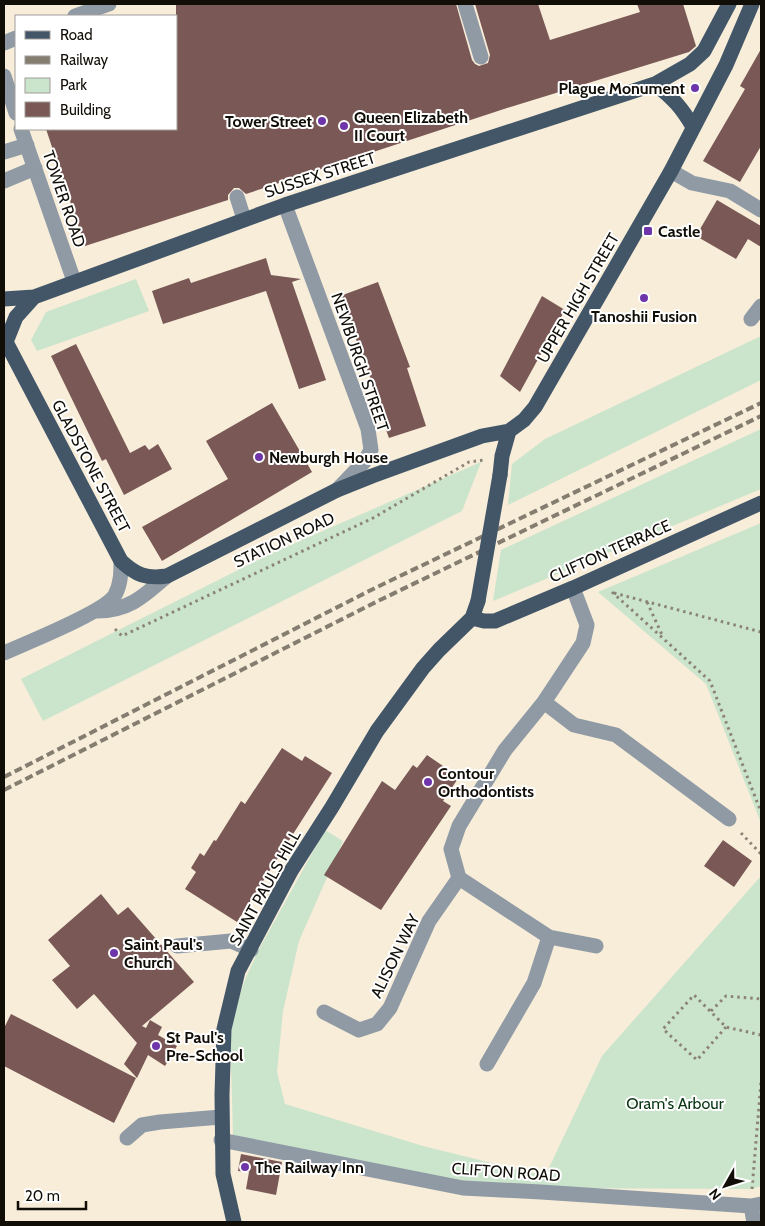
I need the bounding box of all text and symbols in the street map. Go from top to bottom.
legend [15,15,178,130]
text: Road [60,26,93,44]
text: Railway [60,51,109,69]
text: Park [60,76,87,94]
place label: Plague Monument [558,79,685,98]
marker: Plague Monument [689,82,701,94]
text: Building [60,101,111,119]
place label: Queen Elizabeth II Court [354,108,468,145]
place label: Tower Street [225,112,312,131]
marker: Tower Street [316,115,328,127]
marker: Queen Elizabeth II Court [338,120,350,132]
street label: TOWER ROAD [39,148,89,250]
street label: SUSSEX STREET [262,148,378,202]
place label: Castle [658,222,700,241]
marker: Castle [642,225,654,237]
street label: UPPER HIGH STREET [533,229,623,366]
street label: NEWBURGH STREET [327,290,393,434]
marker: Tanoshii Fusion [638,292,650,304]
place label: Tanoshii Fusion [591,307,697,326]
street label: GLADSTONE STREET [48,396,134,536]
place label: Newburgh House [269,448,388,467]
marker: Newburgh House [253,451,265,463]
street label: STATION ROAD [231,508,337,572]
street label: CLIFTON TERRACE [546,516,674,586]
place label: Contour Orthodontists [438,764,534,801]
marker: Contour Orthodontists [422,776,434,788]
street label: SAINT PAULS HILL [225,827,305,949]
street label: ALISON WAY [367,910,424,1001]
place label: Saint Paul's Church [124,935,203,972]
marker: Saint Paul's Church [108,947,120,959]
place label: St Paul's Pre-School [166,1028,243,1065]
marker: St Paul's Pre-School [150,1040,162,1052]
park label: Oram's Arbour [626,1094,725,1113]
place label: The Railway Inn [255,1158,364,1177]
street label: CLIFTON ROAD [451,1159,561,1185]
marker: The Railway Inn [239,1161,251,1173]
north arrow [700,1161,750,1211]
scale bar [18,1178,85,1210]
text: N [705,1185,725,1204]
text: 20 m [25,1187,60,1205]

